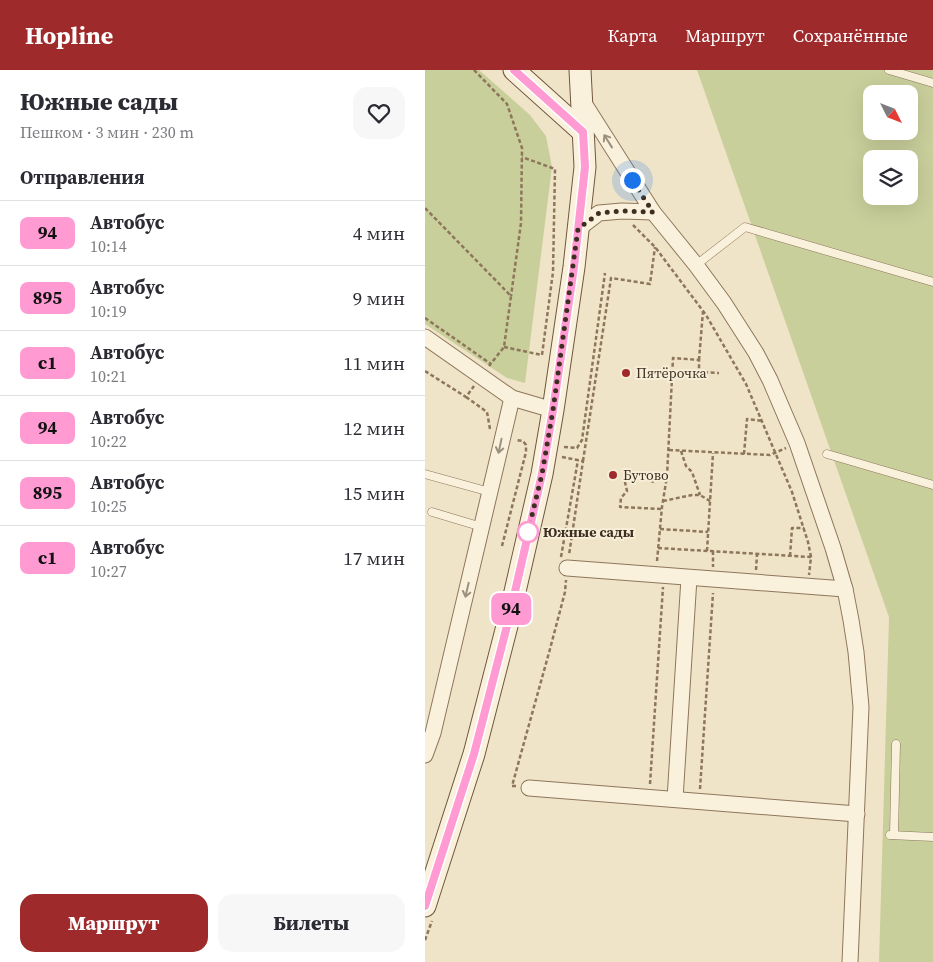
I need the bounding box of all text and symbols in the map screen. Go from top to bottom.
text: Hopline [25,19,113,52]
text: Карта [608,23,657,48]
text: Маршрут [685,23,765,48]
text: Сохранённые [793,23,908,48]
text: Южные сады [20,85,178,118]
north arrow [863,85,917,140]
map controls [863,85,918,205]
button: heart [353,87,405,139]
text: Пешком · 3 мин · 230 m [20,121,194,143]
one-way arrow [603,135,613,149]
button: layers [863,150,918,205]
text: Отправления [20,164,145,190]
your location [620,168,645,193]
text: Автобус [90,209,165,235]
text: 94 [38,220,57,245]
text: 4 мин [353,220,405,246]
text: 10:14 [90,235,127,257]
text: Автобус [90,274,165,300]
text: 895 [33,285,62,310]
text: 9 мин [353,285,405,311]
text: 10:19 [90,300,127,322]
text: Автобус [90,339,165,365]
text: с1 [38,350,57,375]
text: 11 мин [343,350,405,376]
place label: Пятёрочка [636,363,708,383]
text: 10:21 [90,365,127,387]
marker: Пятёрочка [620,367,632,379]
text: Автобус [90,404,165,430]
text: 94 [38,415,57,440]
text: 12 мин [343,415,405,441]
text: 10:22 [90,430,127,452]
one-way arrow [495,437,504,453]
place label: Бутово [623,465,669,485]
text: Автобус [90,469,165,495]
marker: Бутово [607,469,619,481]
text: 895 [33,480,62,505]
text: 15 мин [343,480,405,506]
text: 10:25 [90,495,127,517]
marker: Южные сады [517,521,539,543]
place label: Южные сады [543,522,634,542]
text: Автобус [90,534,165,560]
text: с1 [38,545,57,570]
text: 17 мин [343,545,405,571]
text: 10:27 [90,560,127,582]
one-way arrow [462,582,471,598]
line badge: 94 [489,593,533,625]
text: 94 [501,596,521,621]
button: Маршрут [20,894,208,952]
button: Билеты [218,894,405,952]

